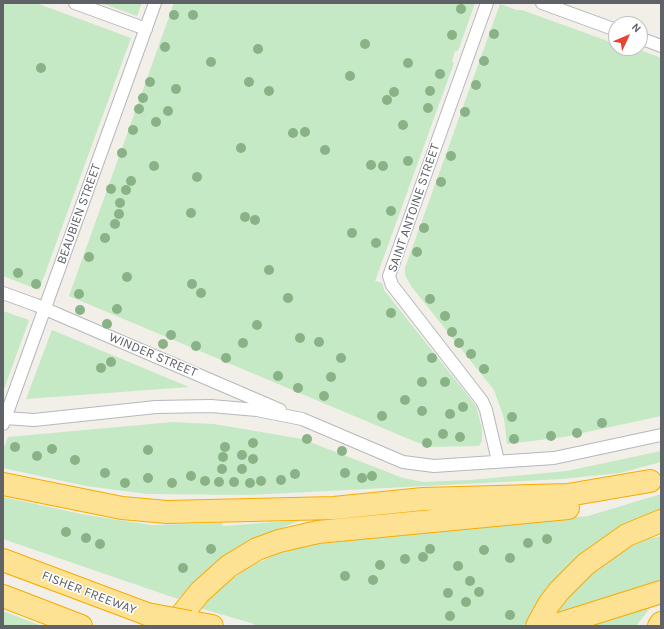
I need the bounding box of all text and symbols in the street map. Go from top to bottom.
north arrow [608,16,648,56]
text: N [629,21,644,35]
street label: SAINT ANTOINE STREET [385,142,443,274]
street label: BEAUBIEN STREET [54,162,104,266]
street label: WINDER STREET [106,329,200,381]
street label: FISHER FREEWAY [39,568,139,618]

